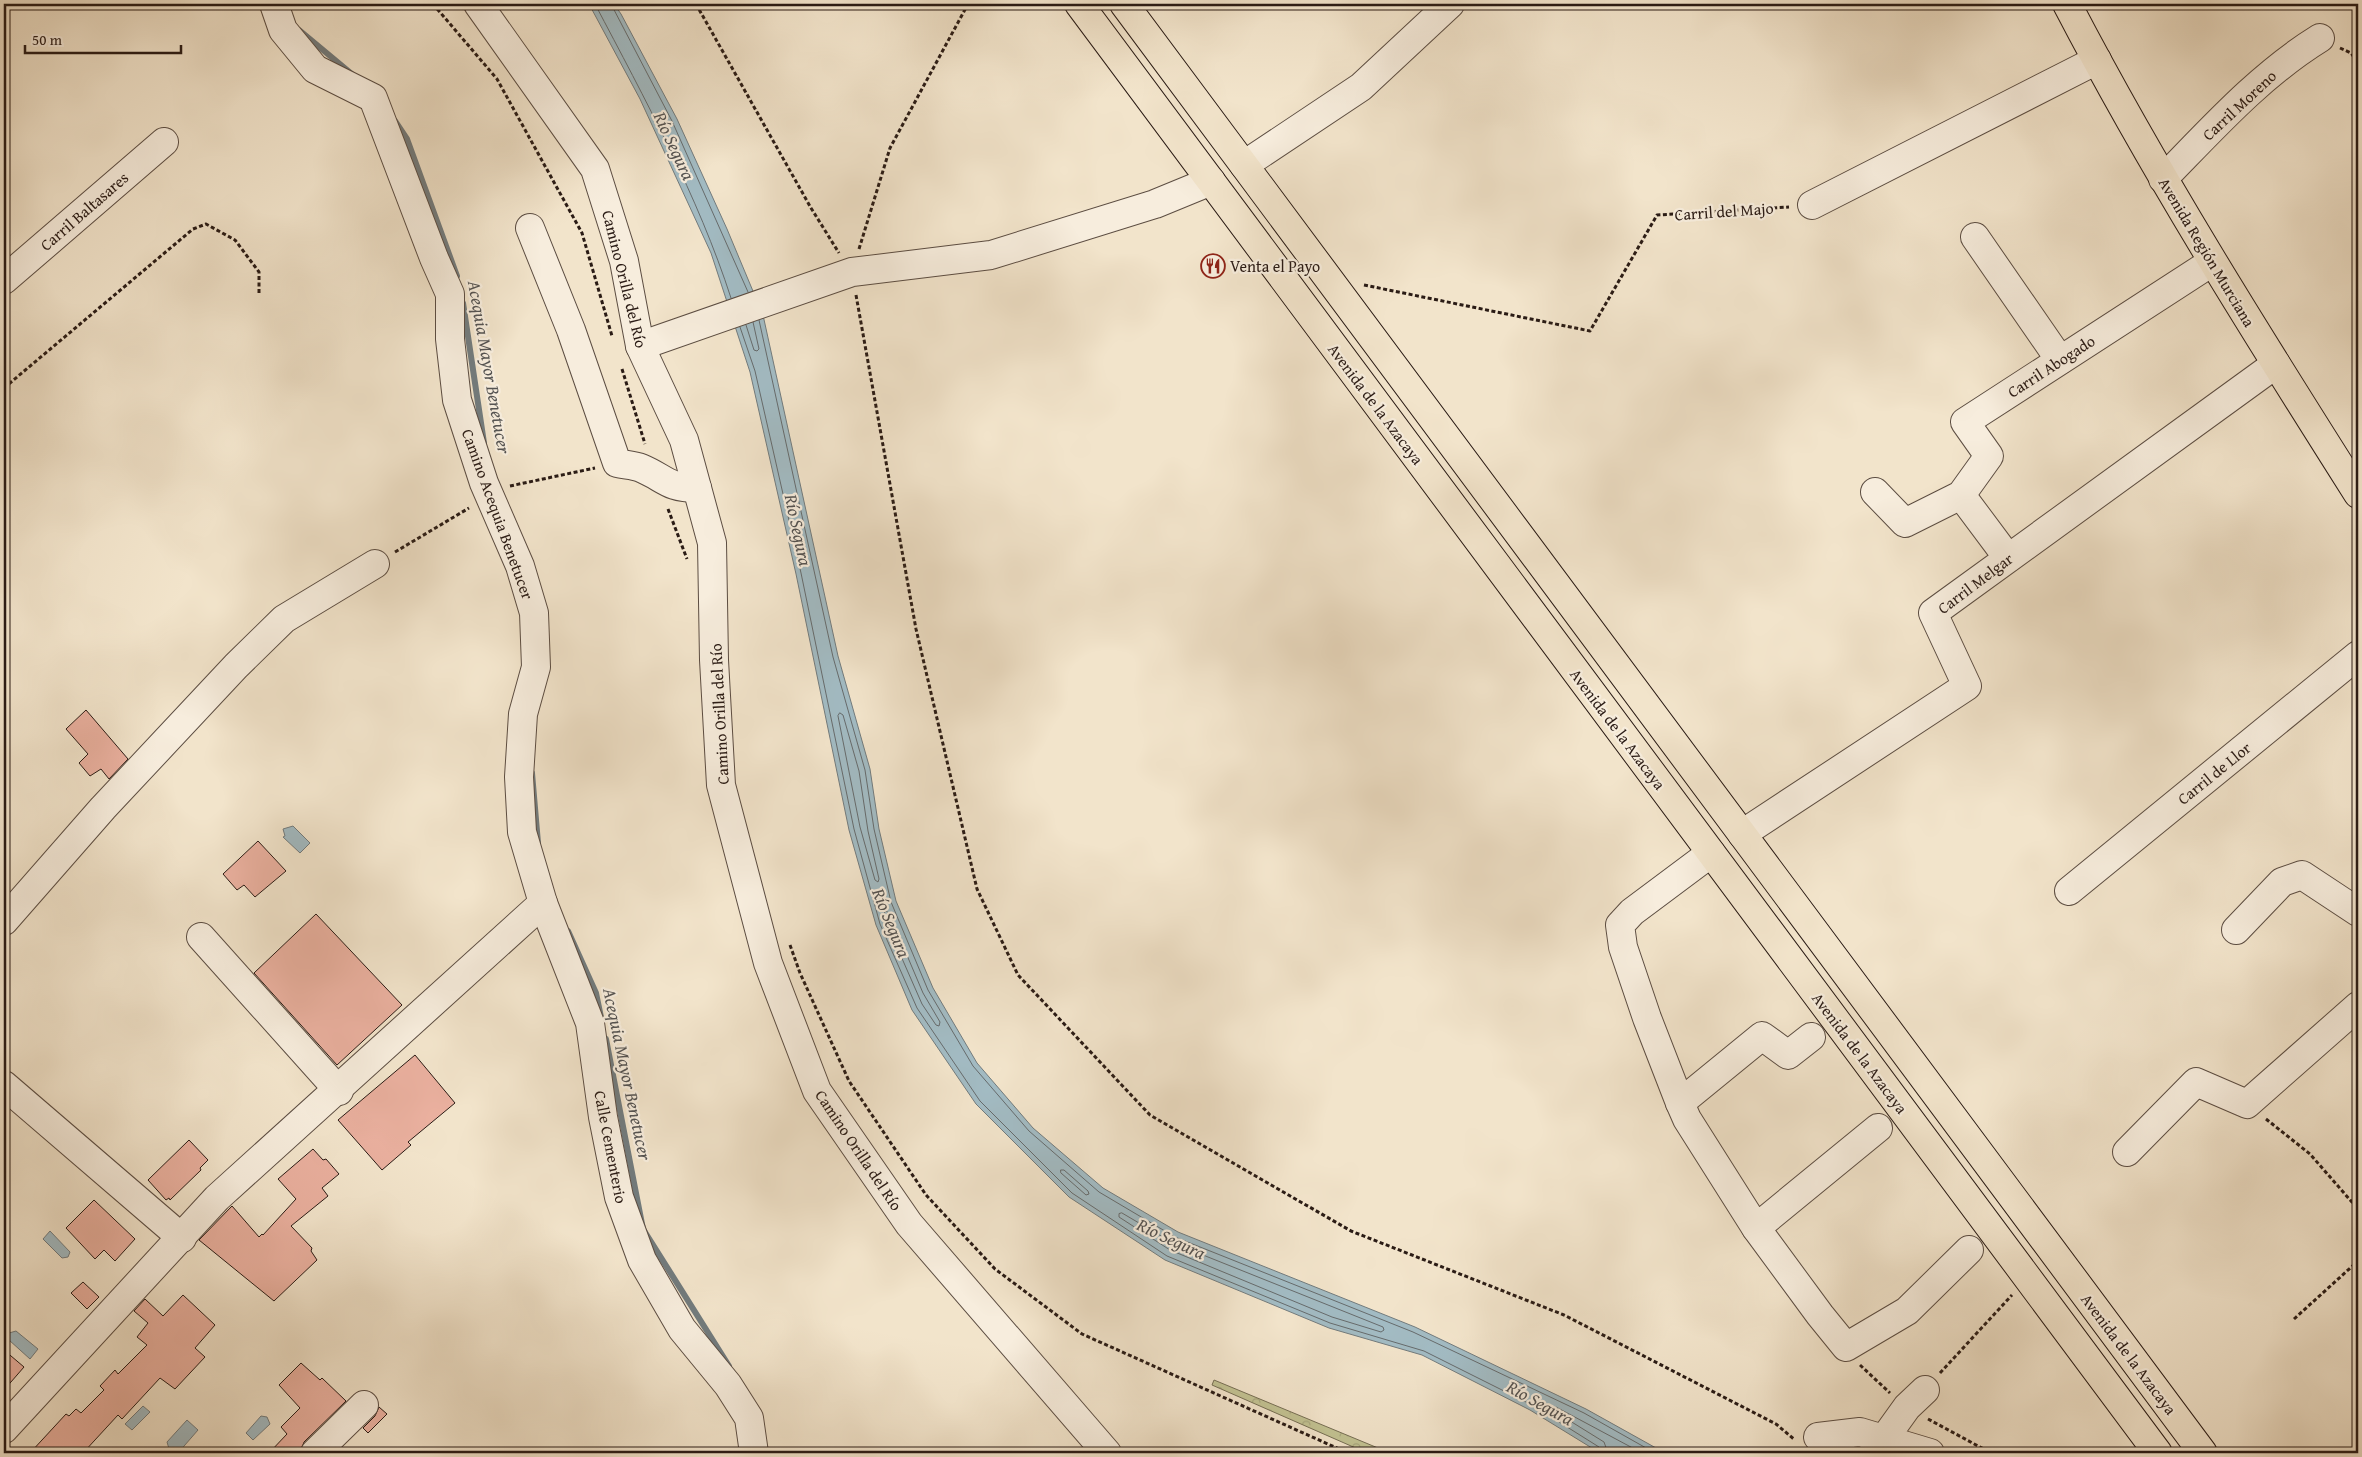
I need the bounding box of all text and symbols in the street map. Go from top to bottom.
scale bar [25,22,181,54]
text: 50 m [32,29,63,50]
street label: Carril Moreno [2196,64,2282,146]
water label: Río Segura [646,106,702,185]
street label: Carril Baltasares [34,166,134,256]
street label: Avenida Región Murciana [2153,173,2261,332]
street label: Carril del Majo [1674,196,1774,226]
street label: Camino Orilla del Río [596,208,654,350]
restaurant icon: Venta el Payo [1200,253,1226,279]
place label: Venta el Payo [1230,254,1320,278]
water label: Acequia Mayor Benetucer [461,277,518,457]
street label: Carril Abogado [2002,329,2100,403]
street label: Avenida de la Azacaya [1322,338,1430,470]
street label: Camino Acequia Benetucer [456,425,540,603]
water label: Río Segura [778,490,819,569]
street label: Carril Melgar [1932,546,2018,619]
street label: Camino Orilla del Río [703,643,735,785]
street label: Avenida de la Azacaya [1564,663,1672,795]
street label: Carril de Llor [2172,736,2256,810]
water label: Río Segura [865,883,918,962]
water label: Acequia Mayor Benetucer [596,984,659,1164]
street label: Avenida de la Azacaya [1806,987,1914,1119]
street label: Camino Orilla del Río [810,1085,908,1215]
street label: Calle Cementerio [588,1089,634,1205]
water label: Río Segura [1132,1210,1211,1266]
street label: Avenida de la Azacaya [2075,1288,2183,1420]
water label: Río Segura [1501,1373,1579,1432]

